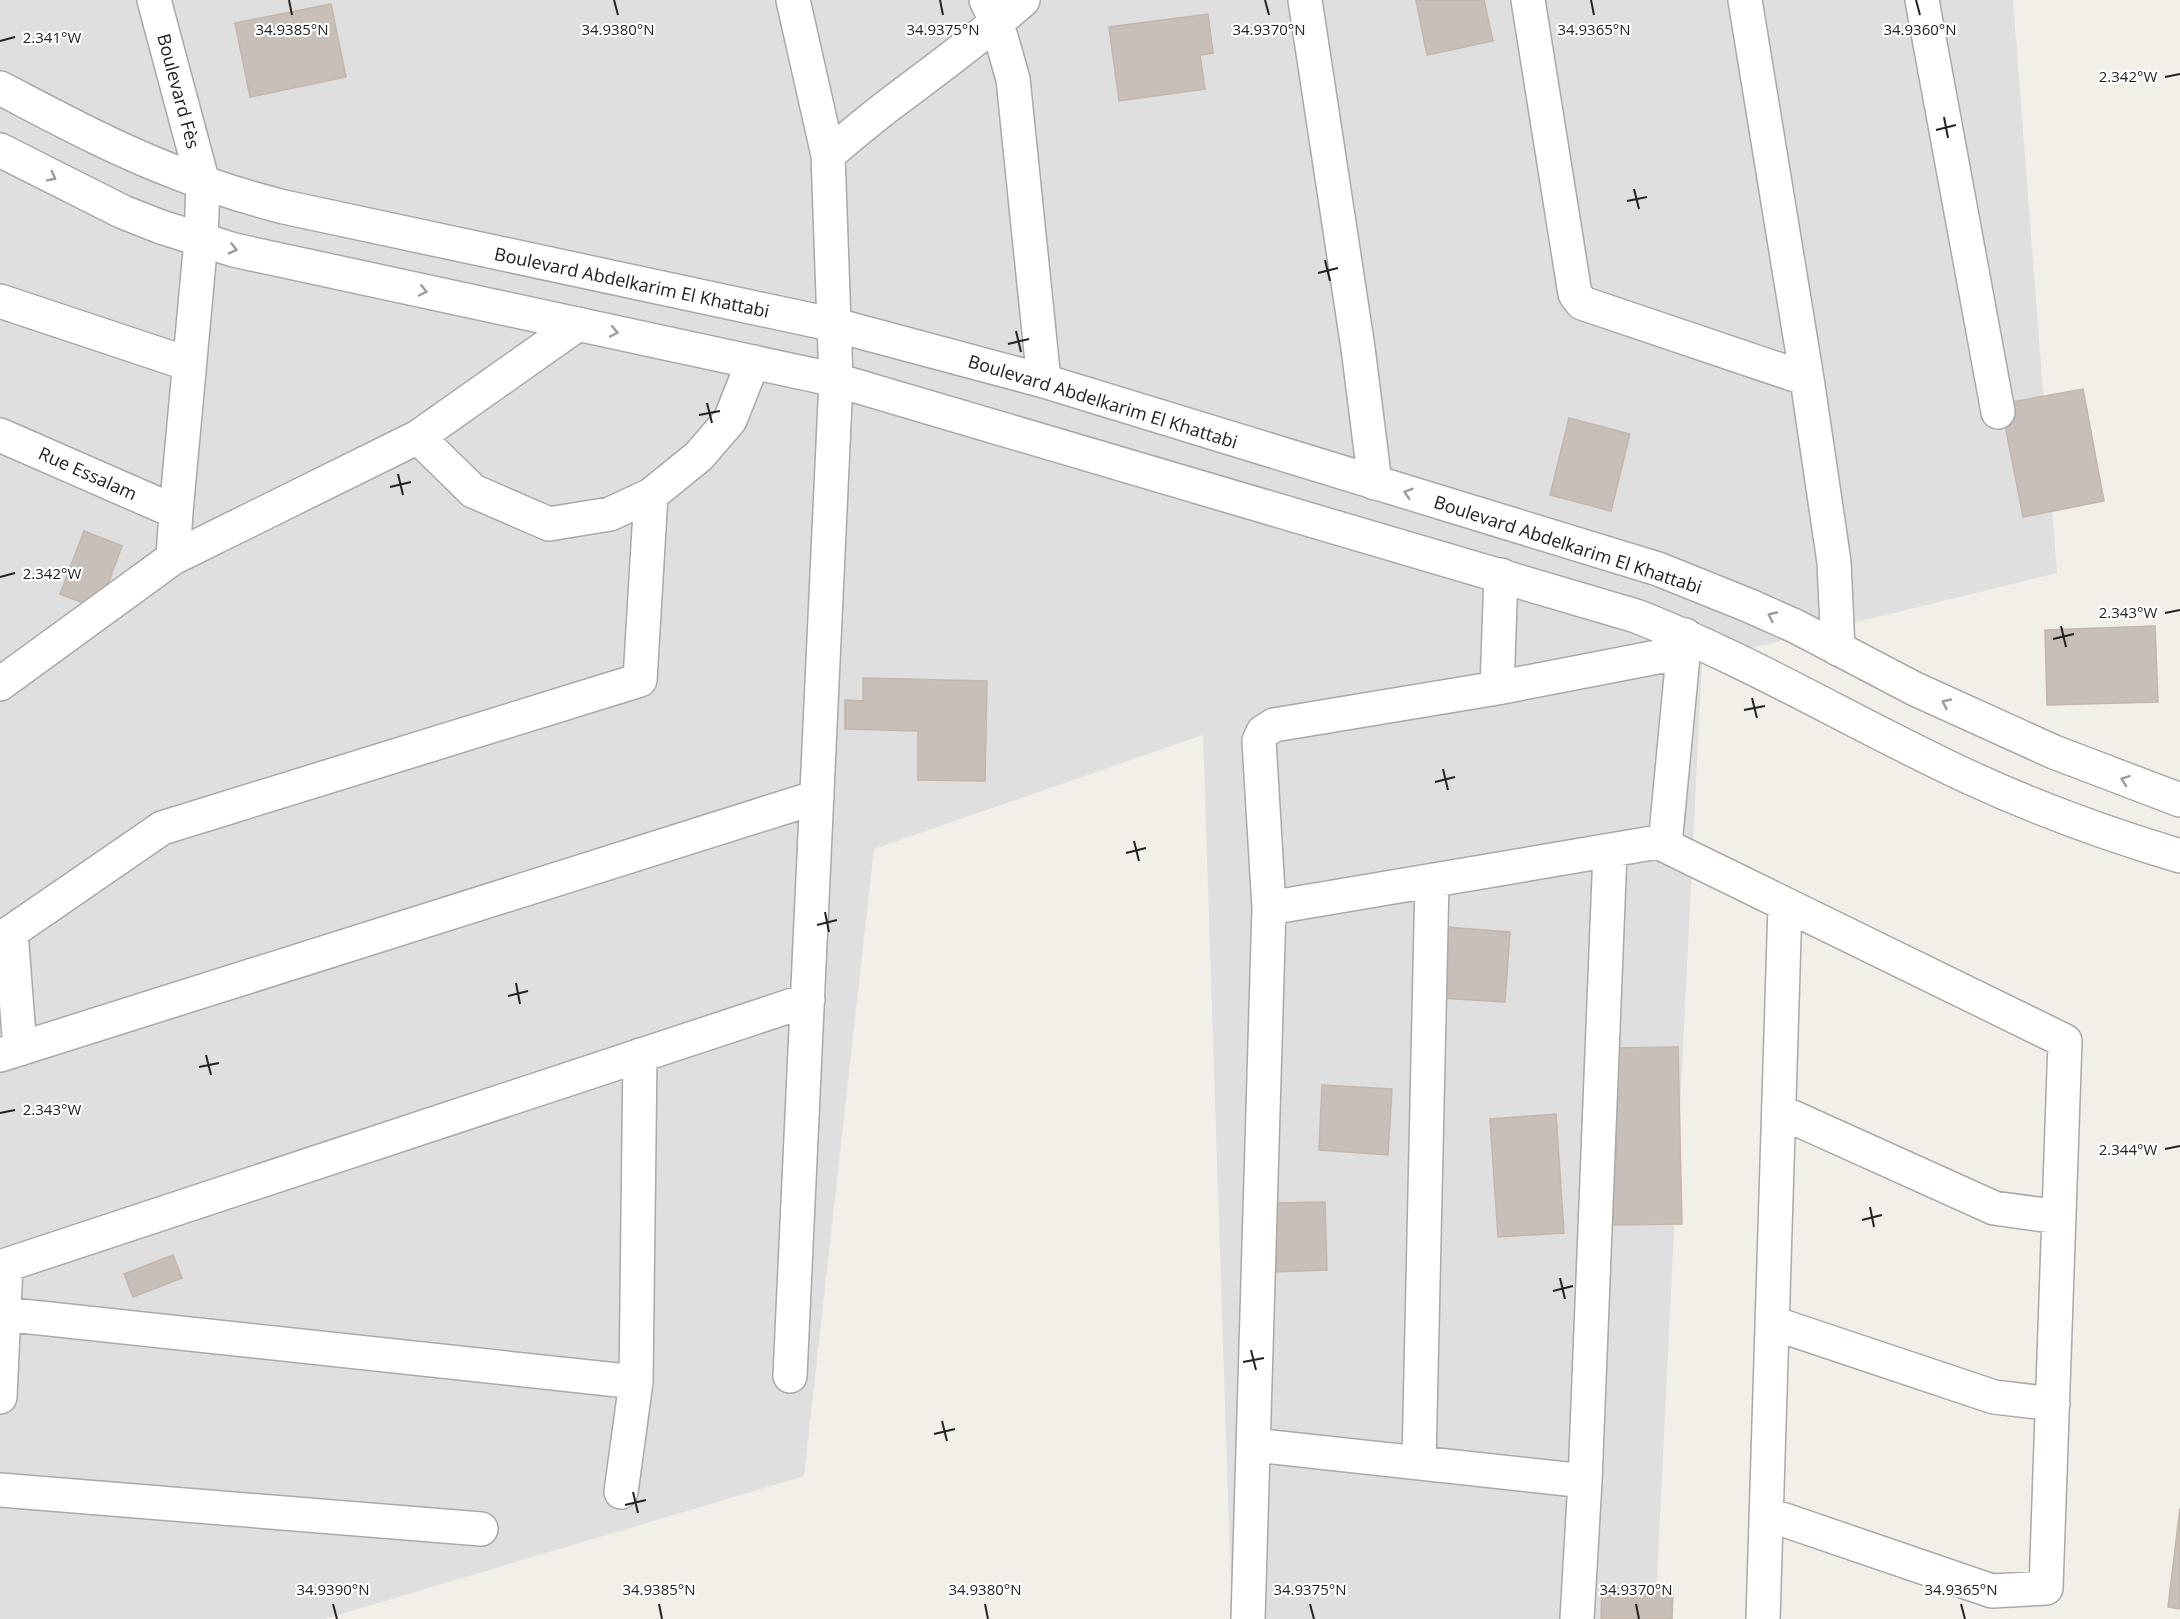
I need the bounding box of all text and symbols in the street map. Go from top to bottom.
text: 34.9385°N [255,19,329,39]
text: 34.9380°N [581,19,655,39]
text: 34.9375°N [906,19,980,39]
text: 34.9370°N [1232,19,1306,39]
text: 34.9365°N [1557,19,1631,39]
text: 34.9360°N [1883,19,1957,39]
text: 2.341°W [23,27,81,47]
street label: Boulevard Fès [152,31,206,151]
text: 2.342°W [2099,66,2157,86]
one-way arrow [46,169,57,181]
street label: Boulevard Abdelkarim El Khattabi [492,241,772,323]
one-way arrow [227,242,237,254]
one-way arrow [418,283,428,296]
one-way arrow [608,325,618,338]
street label: Boulevard Abdelkarim El Khattabi [965,349,1241,453]
street label: Rue Essalam [35,441,141,505]
one-way arrow [1403,488,1414,500]
street label: Boulevard Abdelkarim El Khattabi [1431,489,1705,599]
text: 2.342°W [23,563,81,583]
text: 2.343°W [2099,602,2157,622]
one-way arrow [1767,611,1778,623]
one-way arrow [1941,699,1952,711]
one-way arrow [2120,775,2131,787]
text: 2.343°W [23,1099,81,1119]
text: 2.344°W [2099,1139,2157,1159]
text: 34.9390°N [296,1579,370,1599]
text: 34.9385°N [622,1579,696,1599]
text: 34.9380°N [948,1579,1022,1599]
text: 34.9375°N [1273,1579,1347,1599]
text: 34.9370°N [1599,1579,1673,1599]
text: 34.9365°N [1924,1579,1998,1599]

